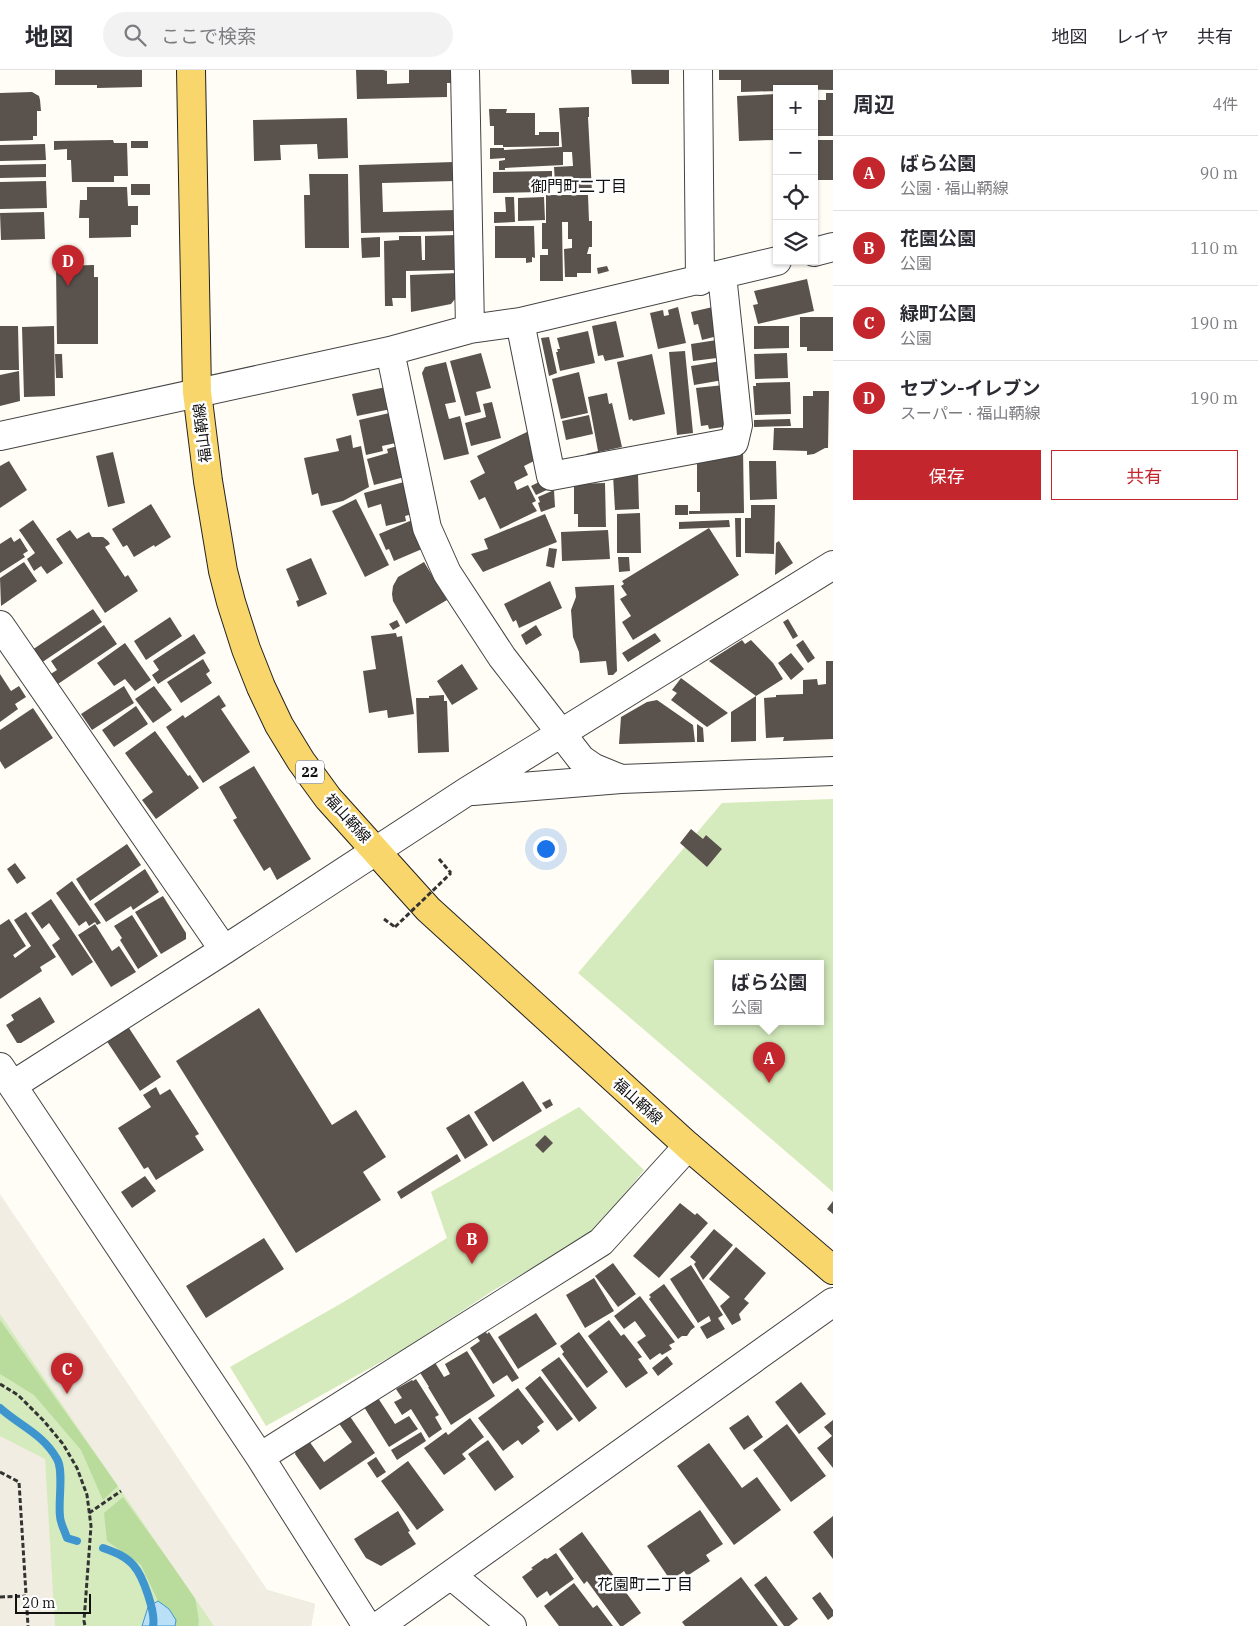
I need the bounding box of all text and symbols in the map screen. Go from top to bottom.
search box [103,12,453,57]
text: 地図 [25,20,73,52]
icon: search [121,21,149,49]
text: ここで検索 [161,24,256,48]
text: 地図 [1052,25,1088,48]
text: レイヤ [1116,25,1169,48]
text: 共有 [1197,25,1233,48]
map controls [773,85,818,265]
button: + [773,85,818,130]
text: 周辺 [853,90,895,118]
text: 4件 [1212,94,1238,114]
button: − [773,130,818,175]
text: ばら公園 [900,151,976,175]
text: A [863,163,875,183]
text: 90 m [1200,163,1238,183]
button: locate [773,175,818,220]
district label: 御門町二丁目 [531,176,627,196]
text: 公園 · 福山鞆線 [900,178,1009,198]
button: layers [773,220,818,265]
text: 花園公園 [900,226,976,250]
text: B [863,238,875,258]
text: 110 m [1190,238,1238,258]
pin: D [52,245,84,286]
text: 公園 [900,253,932,273]
text: 緑町公園 [900,301,976,325]
text: C [864,313,874,333]
text: 190 m [1190,313,1238,333]
text: 公園 [900,328,932,348]
text: セブン-イレブン [900,376,1041,400]
text: D [863,388,875,408]
text: 190 m [1190,388,1238,408]
street label: 福山鞆線 [189,402,215,464]
text: スーパー · 福山鞆線 [900,403,1040,423]
button: 保存 [853,450,1041,500]
button: 共有 [1051,450,1238,500]
road number: 22 [296,760,324,784]
street label: 福山鞆線 [321,789,375,847]
your location [533,836,559,862]
popup [714,960,824,1025]
text: ばら公園 [731,970,807,994]
text: 公園 [731,997,763,1017]
pin: A [753,1042,785,1083]
street label: 福山鞆線 [609,1074,667,1128]
pin: B [456,1223,488,1264]
pin: C [51,1353,83,1394]
district label: 花園町二丁目 [597,1574,693,1594]
scale bar [15,1591,91,1614]
text: 20 m [22,1594,55,1612]

